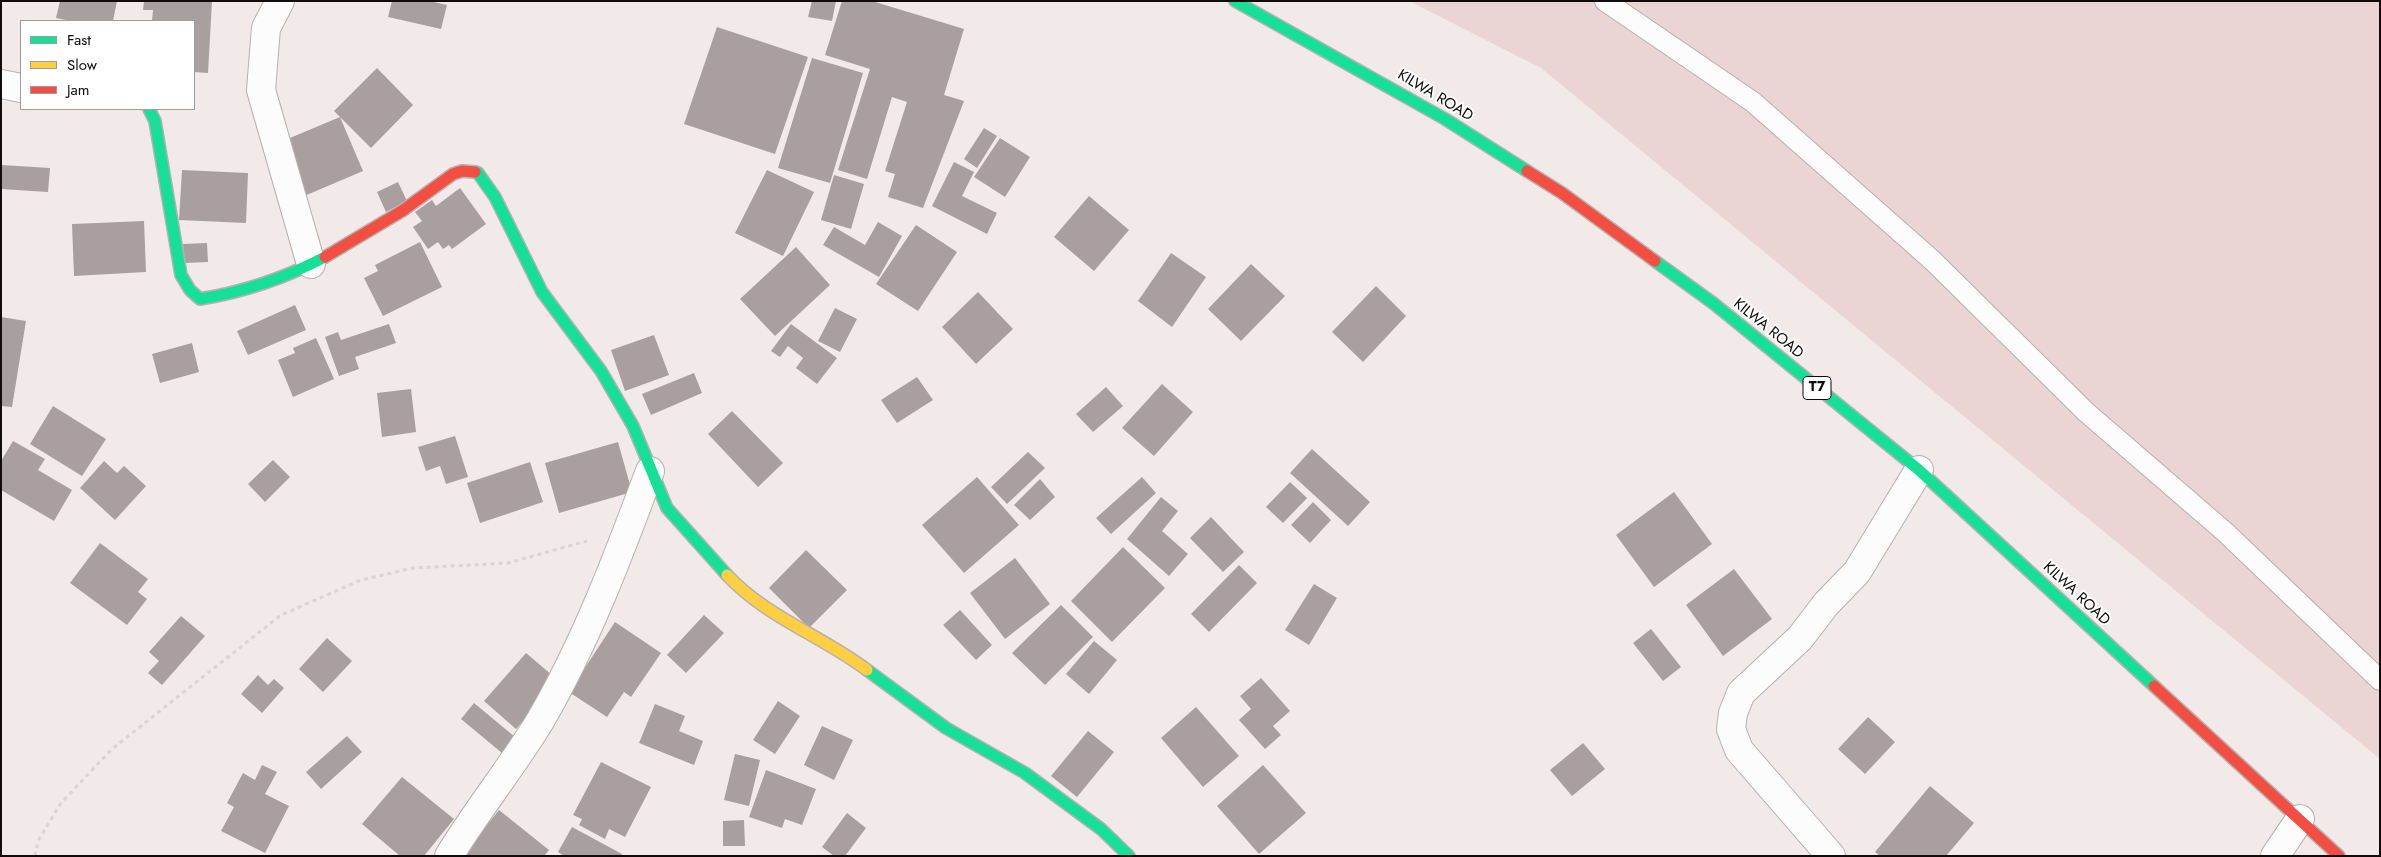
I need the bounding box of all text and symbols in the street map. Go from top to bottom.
legend [20,20,195,110]
text: Fast [67,29,91,51]
text: Slow [67,54,97,76]
street label: KILWA ROAD [1394,66,1476,126]
text: Jam [67,79,90,101]
street label: KILWA ROAD [1729,295,1807,363]
road number: T7 [1803,376,1831,399]
street label: KILWA ROAD [2039,558,2113,630]

